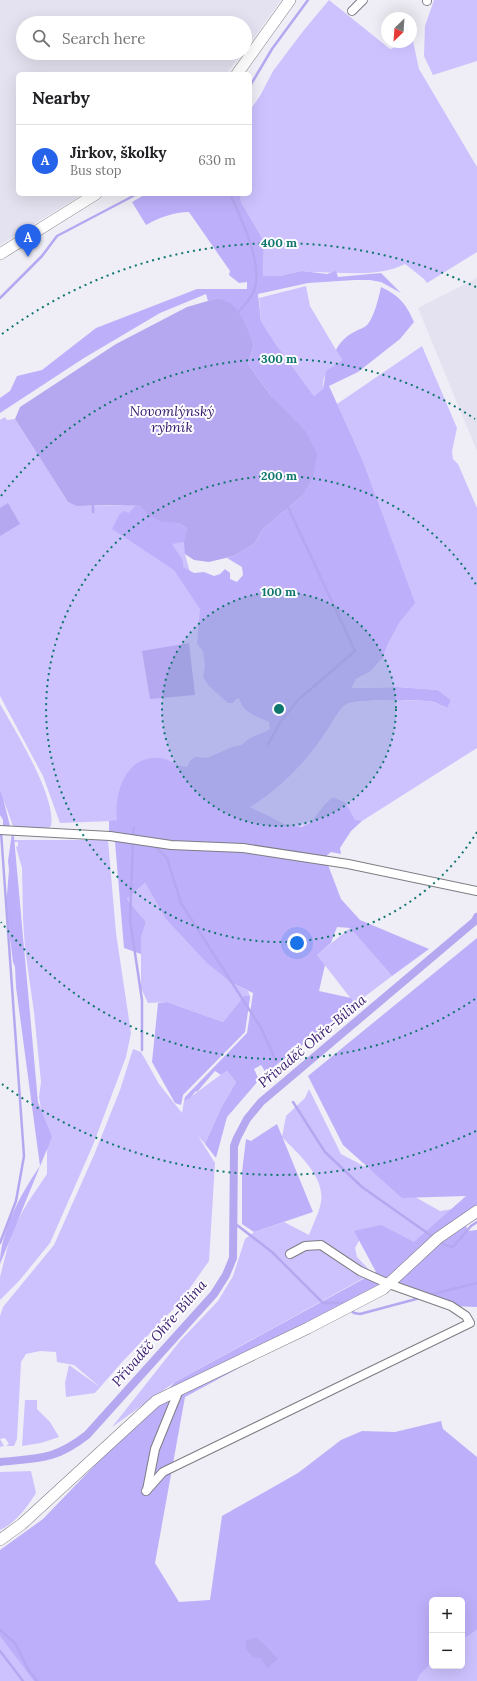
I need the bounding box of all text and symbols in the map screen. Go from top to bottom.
north arrow [381,12,417,48]
search box [16,16,252,60]
icon: search [30,27,52,49]
text: Search here [62,29,145,48]
text: Nearby [32,87,90,109]
text: Jirkov, školky [70,143,167,162]
text: A [41,152,49,169]
text: 630 m [198,152,236,169]
text: Bus stop [70,162,122,179]
pin: A [15,224,41,257]
text: 400 m [261,235,297,250]
text: 300 m [261,351,297,366]
water label: Novomlýnský rybník [130,402,214,436]
text: 200 m [261,468,297,483]
text: 100 m [262,584,296,599]
centre of rings [272,702,286,716]
your location [287,933,307,953]
water label: Přivaděč Ohře-Bílina [254,990,370,1091]
water label: Přivaděč Ohře-Bílina [108,1276,210,1390]
map controls [429,1597,465,1669]
button: + [429,1597,465,1633]
button: − [429,1633,465,1669]

